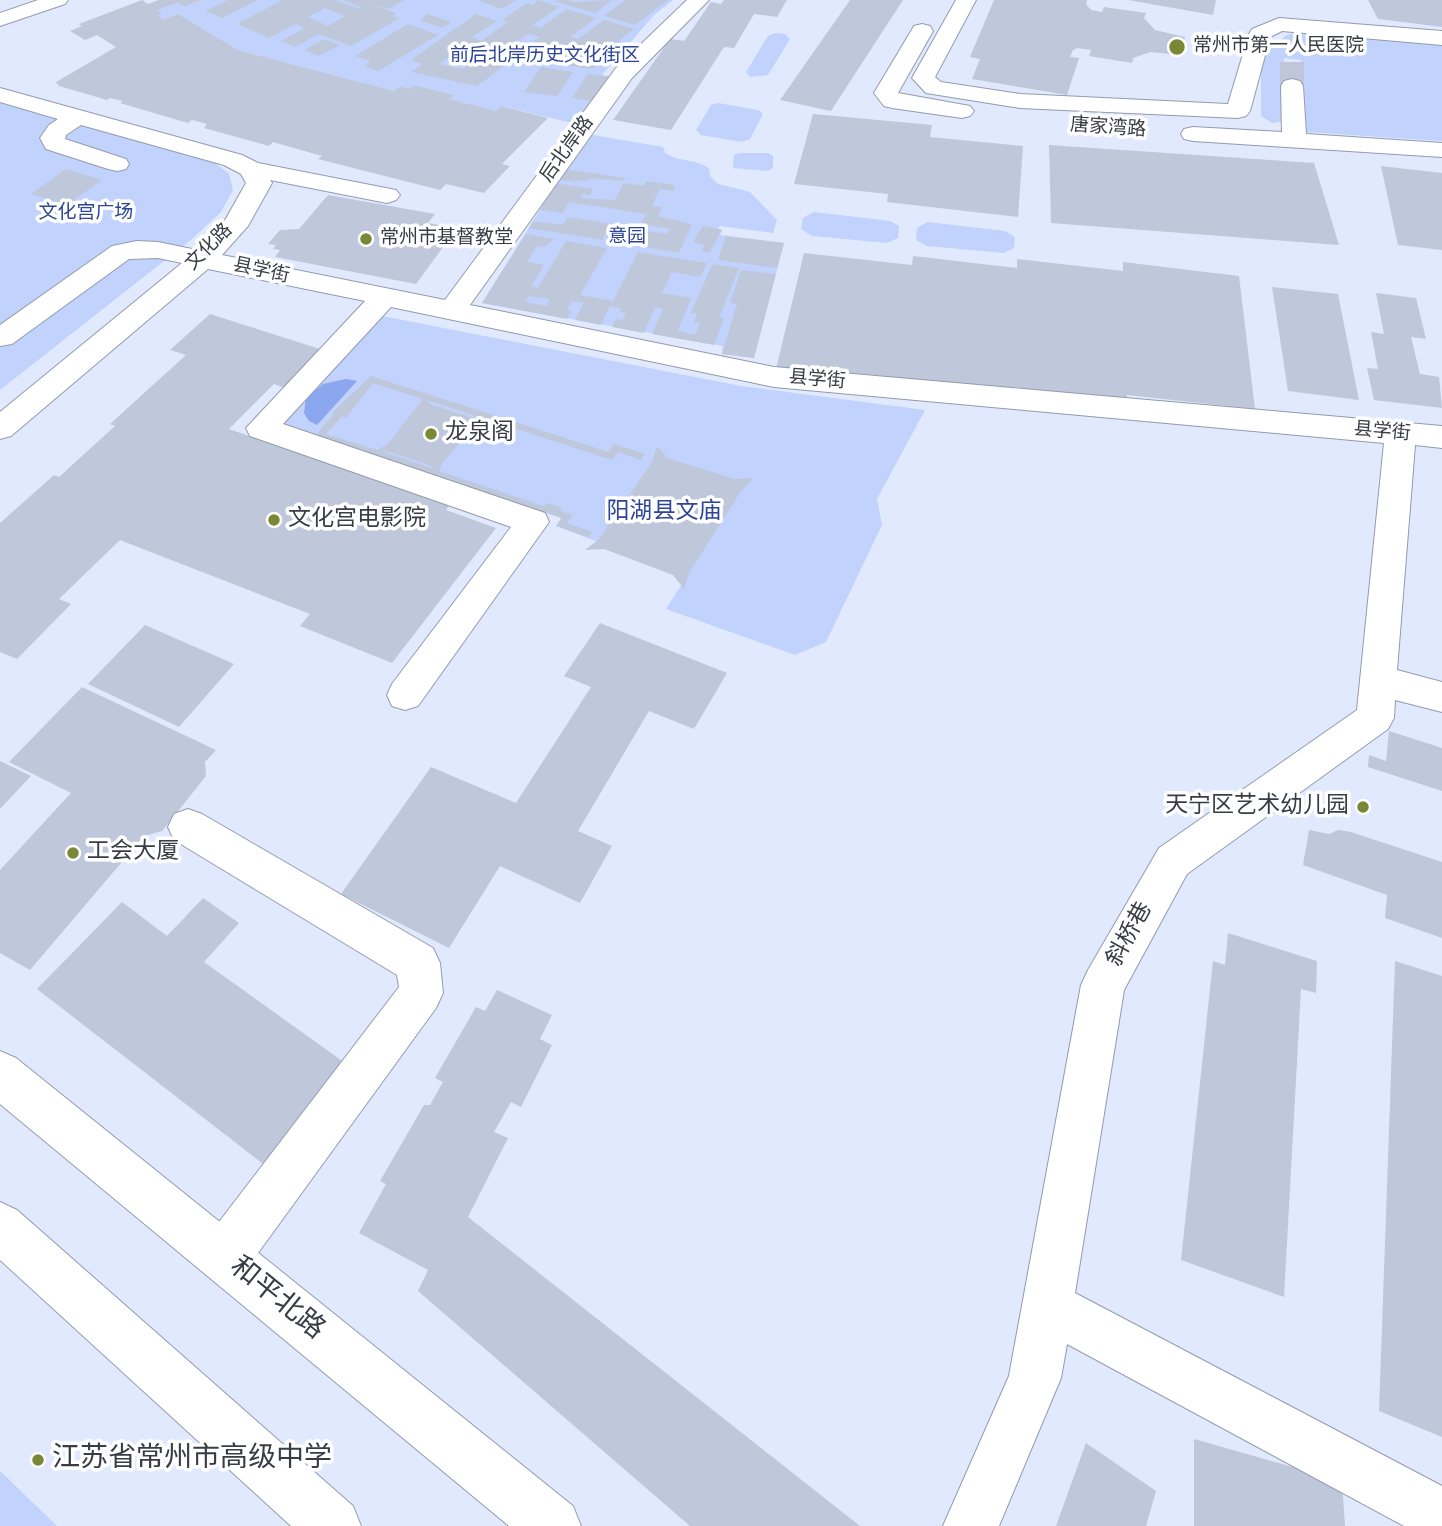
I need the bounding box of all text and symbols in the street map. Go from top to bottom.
place label: 常州市第一人民医院 [1193,36,1364,58]
marker: 常州市第一人民医院 [1167,37,1187,57]
park label: 前后北岸历史文化街区 [450,46,640,68]
street label: 后北岸路 [536,113,600,187]
street label: 唐家湾路 [1069,115,1147,143]
park label: 文化宫广场 [39,203,133,225]
street label: 文化路 [182,220,238,276]
park label: 意园 [608,227,646,249]
place label: 常州市基督教堂 [380,228,513,250]
marker: 常州市基督教堂 [358,231,374,247]
street label: 县学街 [231,255,291,289]
street label: 县学街 [788,367,846,395]
street label: 县学街 [1353,419,1411,447]
place label: 龙泉阁 [445,420,514,448]
marker: 龙泉阁 [423,426,439,442]
park label: 阳湖县文庙 [607,499,721,527]
place label: 文化宫电影院 [288,506,426,534]
marker: 文化宫电影院 [266,512,282,528]
place label: 天宁区艺术幼儿园 [1165,793,1349,821]
marker: 天宁区艺术幼儿园 [1355,799,1371,815]
place label: 工会大厦 [87,839,179,867]
marker: 工会大厦 [65,845,81,861]
street label: 斜桥巷 [1102,898,1160,972]
street label: 和平北路 [222,1252,330,1348]
place label: 江苏省常州市高级中学 [52,1443,332,1477]
marker: 江苏省常州市高级中学 [30,1452,46,1468]

